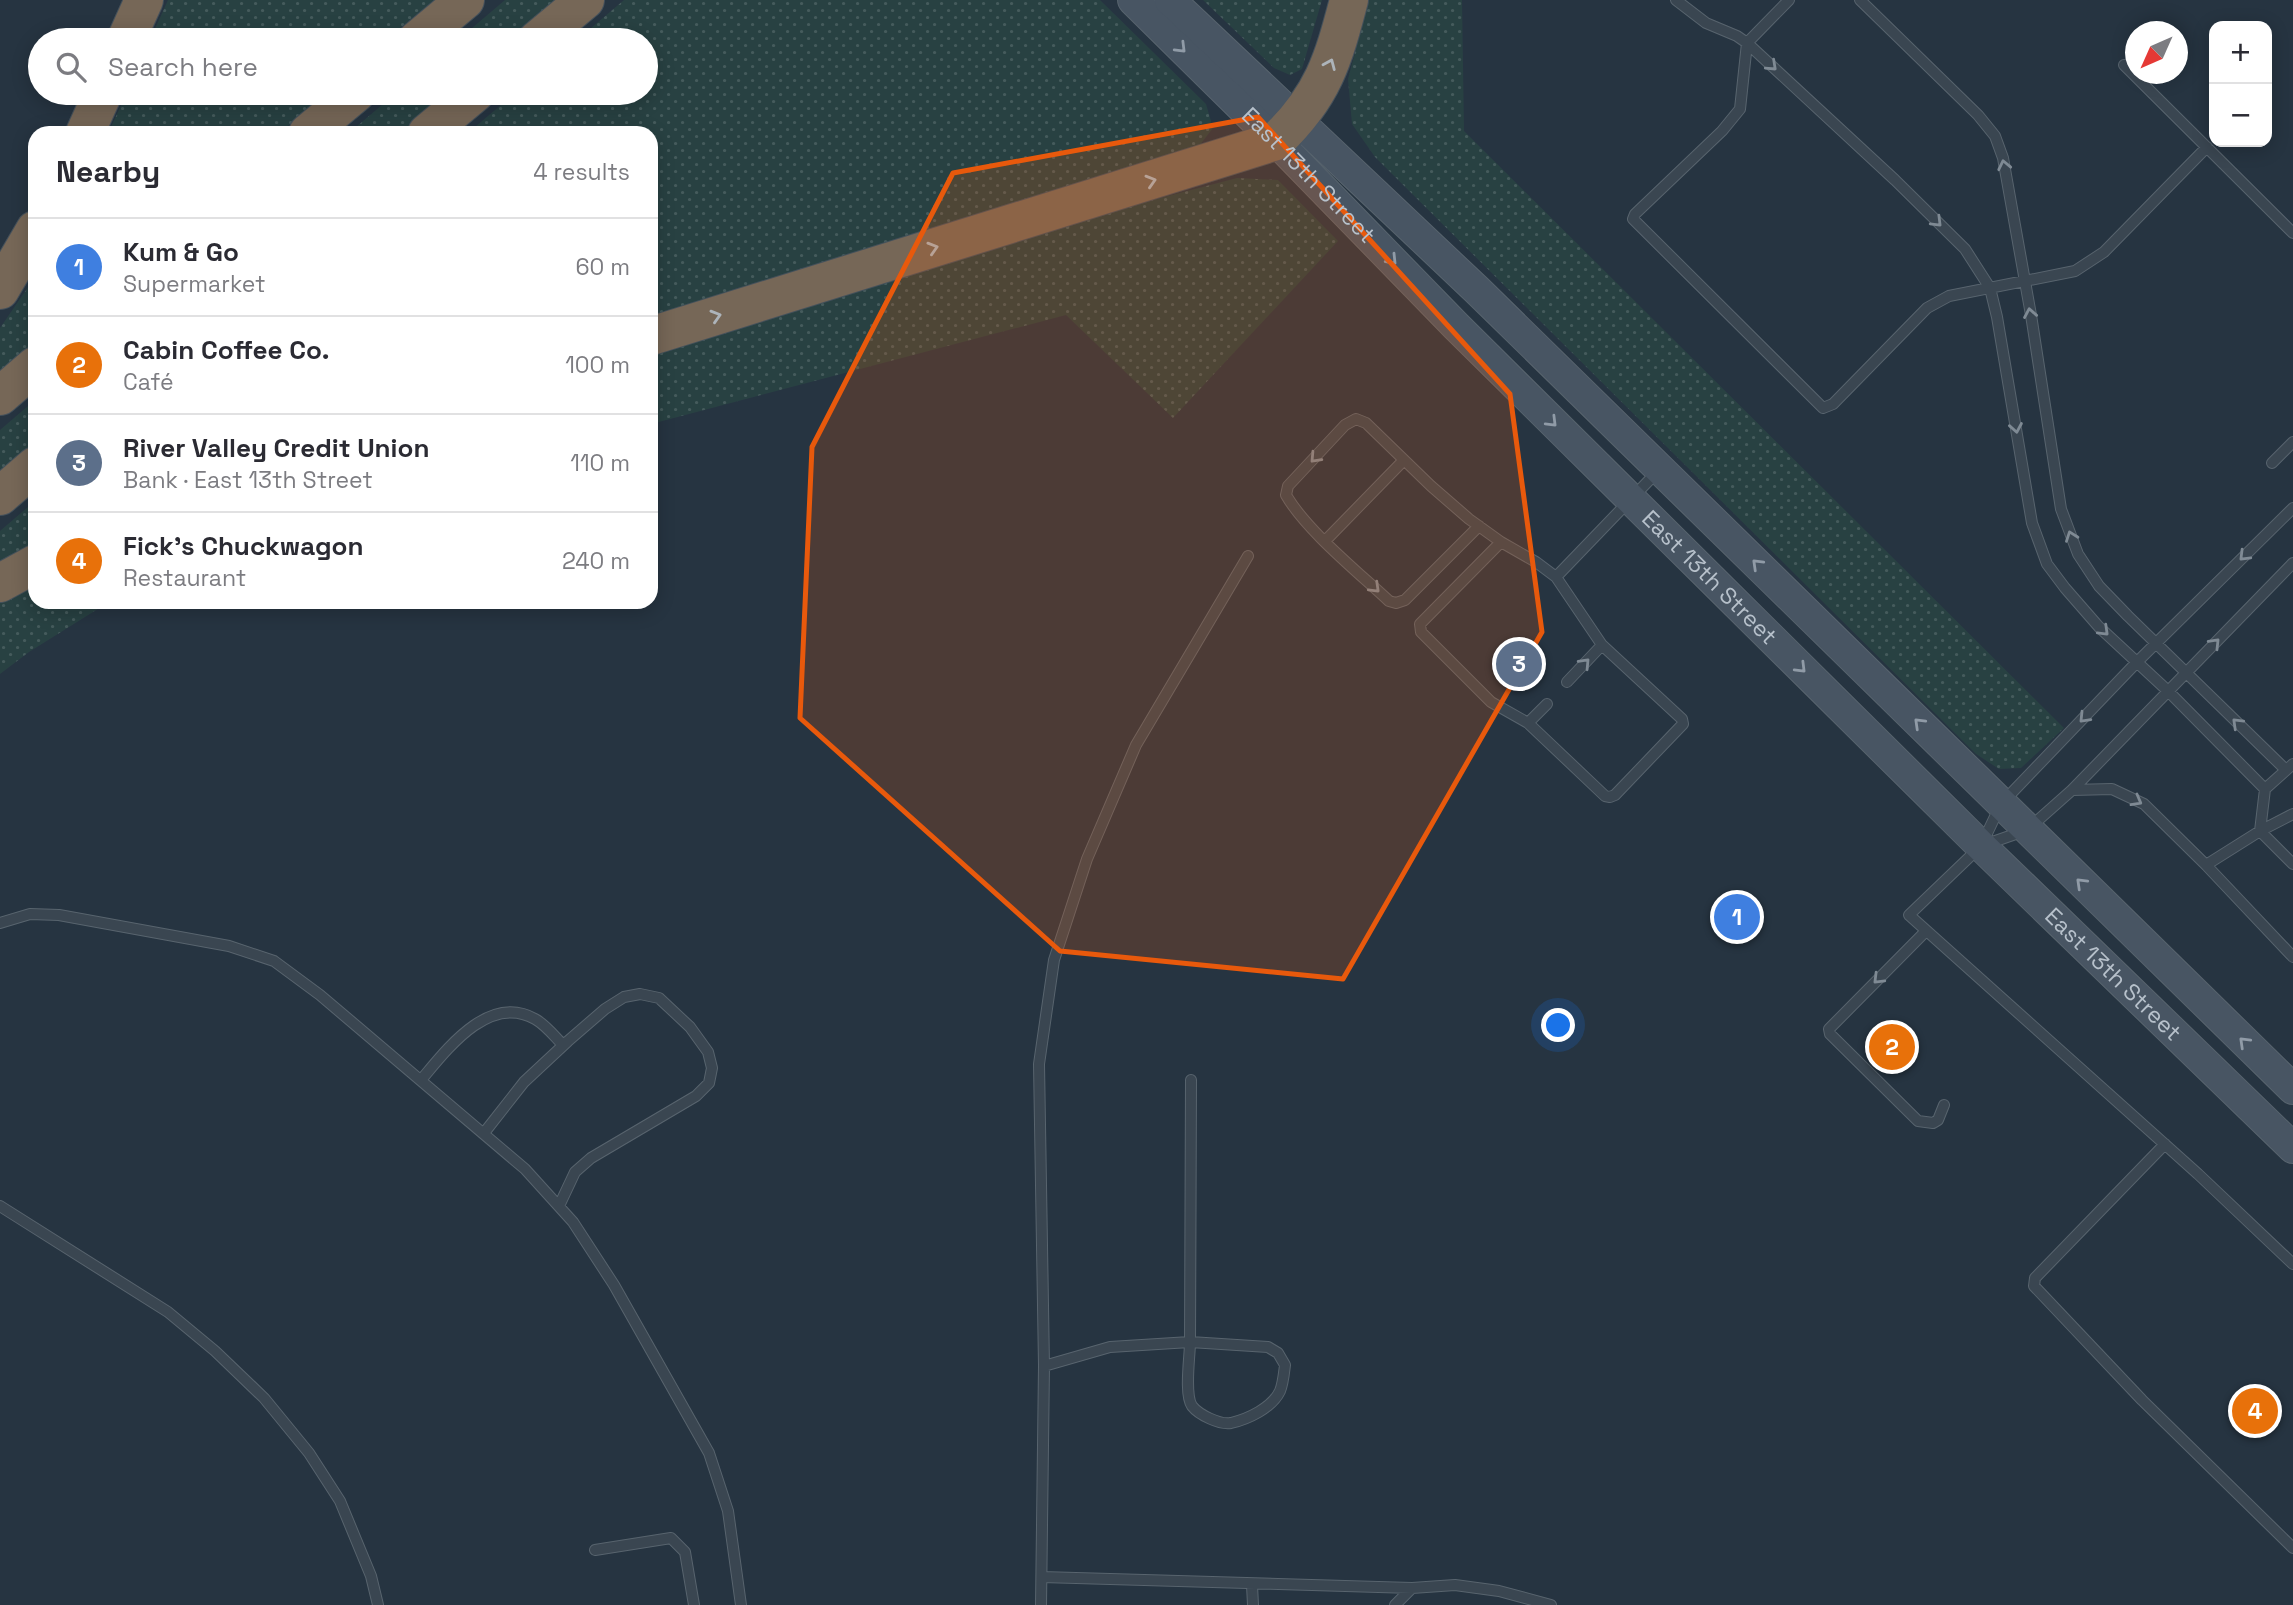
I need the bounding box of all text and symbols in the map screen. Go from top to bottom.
north arrow [2125,21,2188,84]
map controls [2209,21,2272,147]
button: + [2209,21,2272,84]
search box [28,28,658,105]
one-way arrow [1173,40,1186,53]
icon: search [52,48,90,86]
text: Search here [108,50,258,84]
one-way arrow [1322,58,1336,71]
one-way arrow [1764,58,1777,70]
button: − [2209,84,2272,147]
street label: East 13th Street [1235,101,1382,249]
text: Nearby [56,152,160,191]
text: 4 results [533,157,630,187]
one-way arrow [1997,160,2012,172]
one-way arrow [1144,174,1156,189]
one-way arrow [1929,214,1942,227]
text: Kum & Go [123,235,239,269]
one-way arrow [927,242,939,257]
text: 1 [74,252,84,282]
text: 60 m [575,252,630,282]
one-way arrow [1383,252,1396,265]
text: Supermarket [123,269,265,299]
one-way arrow [2023,307,2038,319]
one-way arrow [709,310,722,324]
text: Cabin Coffee Co. [123,333,329,367]
text: 2 [72,350,86,380]
text: 100 m [565,350,630,380]
text: Café [123,367,174,397]
one-way arrow [1544,413,1557,426]
one-way arrow [2008,422,2023,434]
text: River Valley Credit Union [123,431,429,465]
text: 3 [72,448,86,478]
text: 110 m [570,448,630,478]
one-way arrow [1310,450,1323,463]
text: Bank · East 13th Street [123,465,373,495]
street label: East 13th Street [1636,504,1784,651]
text: Fick's Chuckwagon [123,529,363,563]
one-way arrow [2065,531,2079,543]
text: 4 [72,546,86,576]
text: 240 m [562,546,630,576]
one-way arrow [2240,548,2253,561]
one-way arrow [1752,559,1765,572]
text: Restaurant [123,563,246,593]
one-way arrow [1367,580,1380,593]
one-way arrow [2096,622,2109,635]
pin: 3 [1496,638,1542,690]
one-way arrow [2206,638,2219,651]
one-way arrow [1576,658,1589,671]
one-way arrow [1793,659,1806,672]
one-way arrow [2079,709,2092,722]
one-way arrow [2233,718,2246,731]
one-way arrow [1914,719,1927,732]
one-way arrow [2129,793,2142,806]
one-way arrow [2077,878,2090,891]
pin: 1 [1714,891,1760,943]
street label: East 13th Street [2039,901,2188,1047]
one-way arrow [1873,971,1886,984]
your location [1541,1008,1575,1042]
pin: 2 [1869,1021,1915,1073]
one-way arrow [2239,1037,2252,1050]
pin: 4 [2232,1385,2278,1437]

